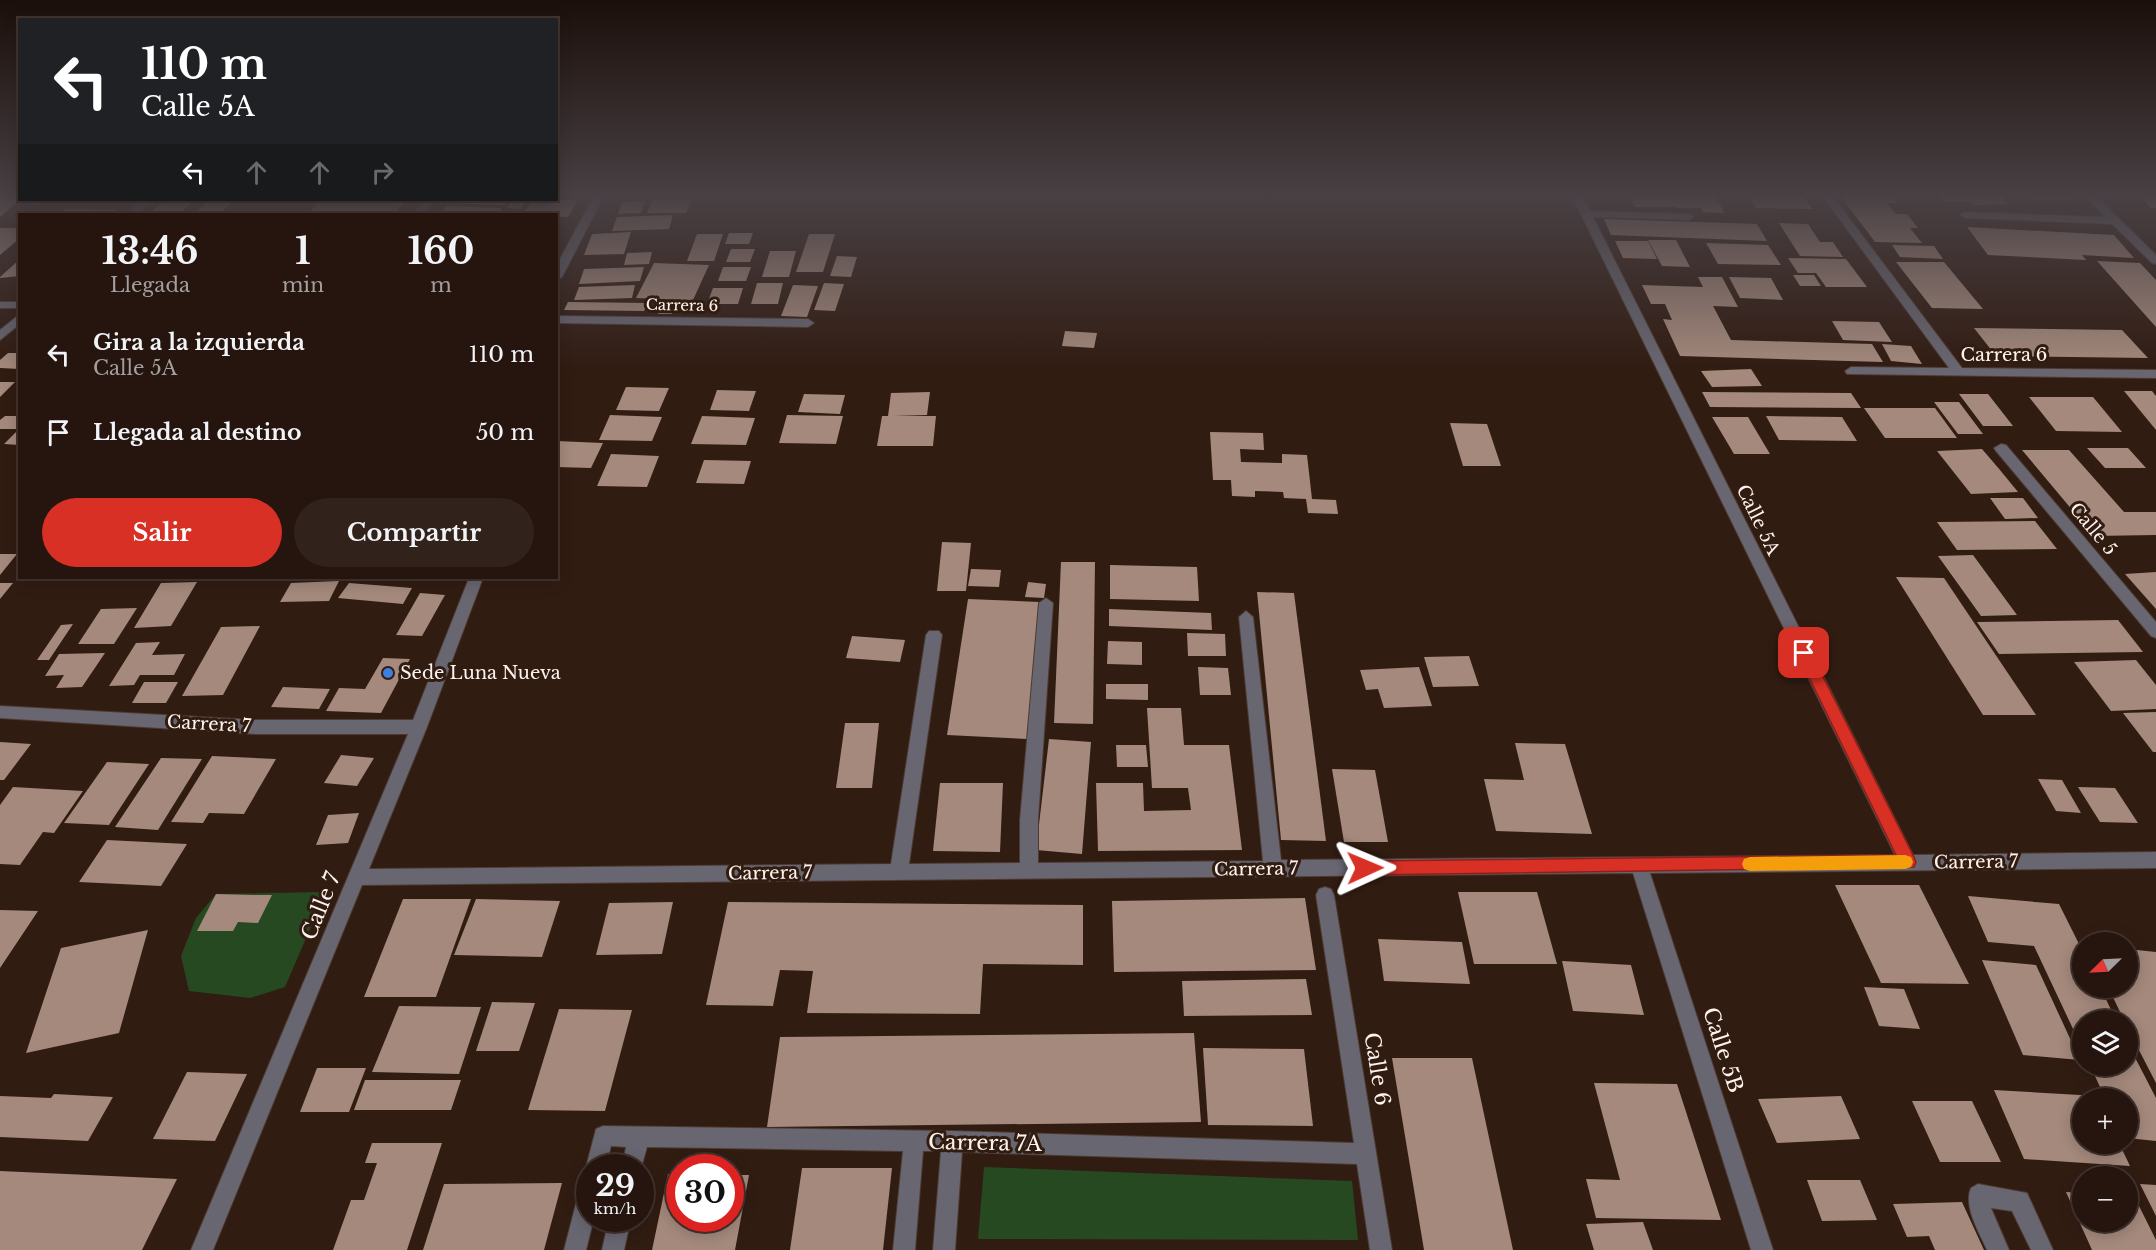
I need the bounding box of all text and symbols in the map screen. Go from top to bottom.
text: 110 m [141,38,267,90]
icon: left [42,42,120,120]
text: Calle 5A [141,90,255,123]
icon: left [177,156,210,189]
icon: ahead [240,156,273,189]
icon: ahead [303,156,336,189]
icon: right [366,156,399,189]
text: 13:46 [101,229,198,274]
text: 1 [295,229,311,274]
text: 160 [407,229,475,274]
text: Llegada [110,273,190,297]
text: min [282,273,324,297]
text: m [430,273,452,297]
street label: Carrera 6 [646,295,718,315]
text: Gira a la izquierda [93,329,305,356]
icon: left [42,338,75,371]
text: 110 m [469,341,534,368]
street label: Carrera 6 [1961,344,2047,366]
text: Calle 5A [93,356,177,380]
icon: arrive [42,416,75,449]
text: Llegada al destino [93,419,302,446]
text: 50 m [476,419,534,446]
street label: Calle 5A [1732,481,1785,560]
button: Salir [42,498,282,567]
button: Compartir [294,498,534,567]
street label: Calle 5 [2065,498,2121,560]
pin [1778,627,1829,678]
icon: arrive [1787,636,1820,669]
place label: Sede Luna Nueva [400,662,561,684]
marker: Sede Luna Nueva [381,666,395,680]
street label: Carrera 7 [166,711,253,737]
position arrow [1333,836,1397,900]
street label: Carrera 7 [1934,850,2019,874]
street label: Carrera 7 [1214,857,1299,881]
street label: Carrera 7 [728,861,813,885]
street label: Calle 7 [296,868,346,944]
north arrow [2072,932,2138,998]
map controls [2072,932,2138,1232]
street label: Calle 5B [1697,1004,1749,1096]
button: layers [2072,1010,2138,1076]
street label: Calle 6 [1358,1031,1396,1107]
button: + [2072,1088,2138,1154]
street label: Carrera 7A [928,1129,1043,1157]
speed limit sign: 30 [666,1154,744,1232]
button: − [2072,1166,2138,1232]
text: 29 [595,1167,635,1204]
text: km/h [594,1199,636,1218]

